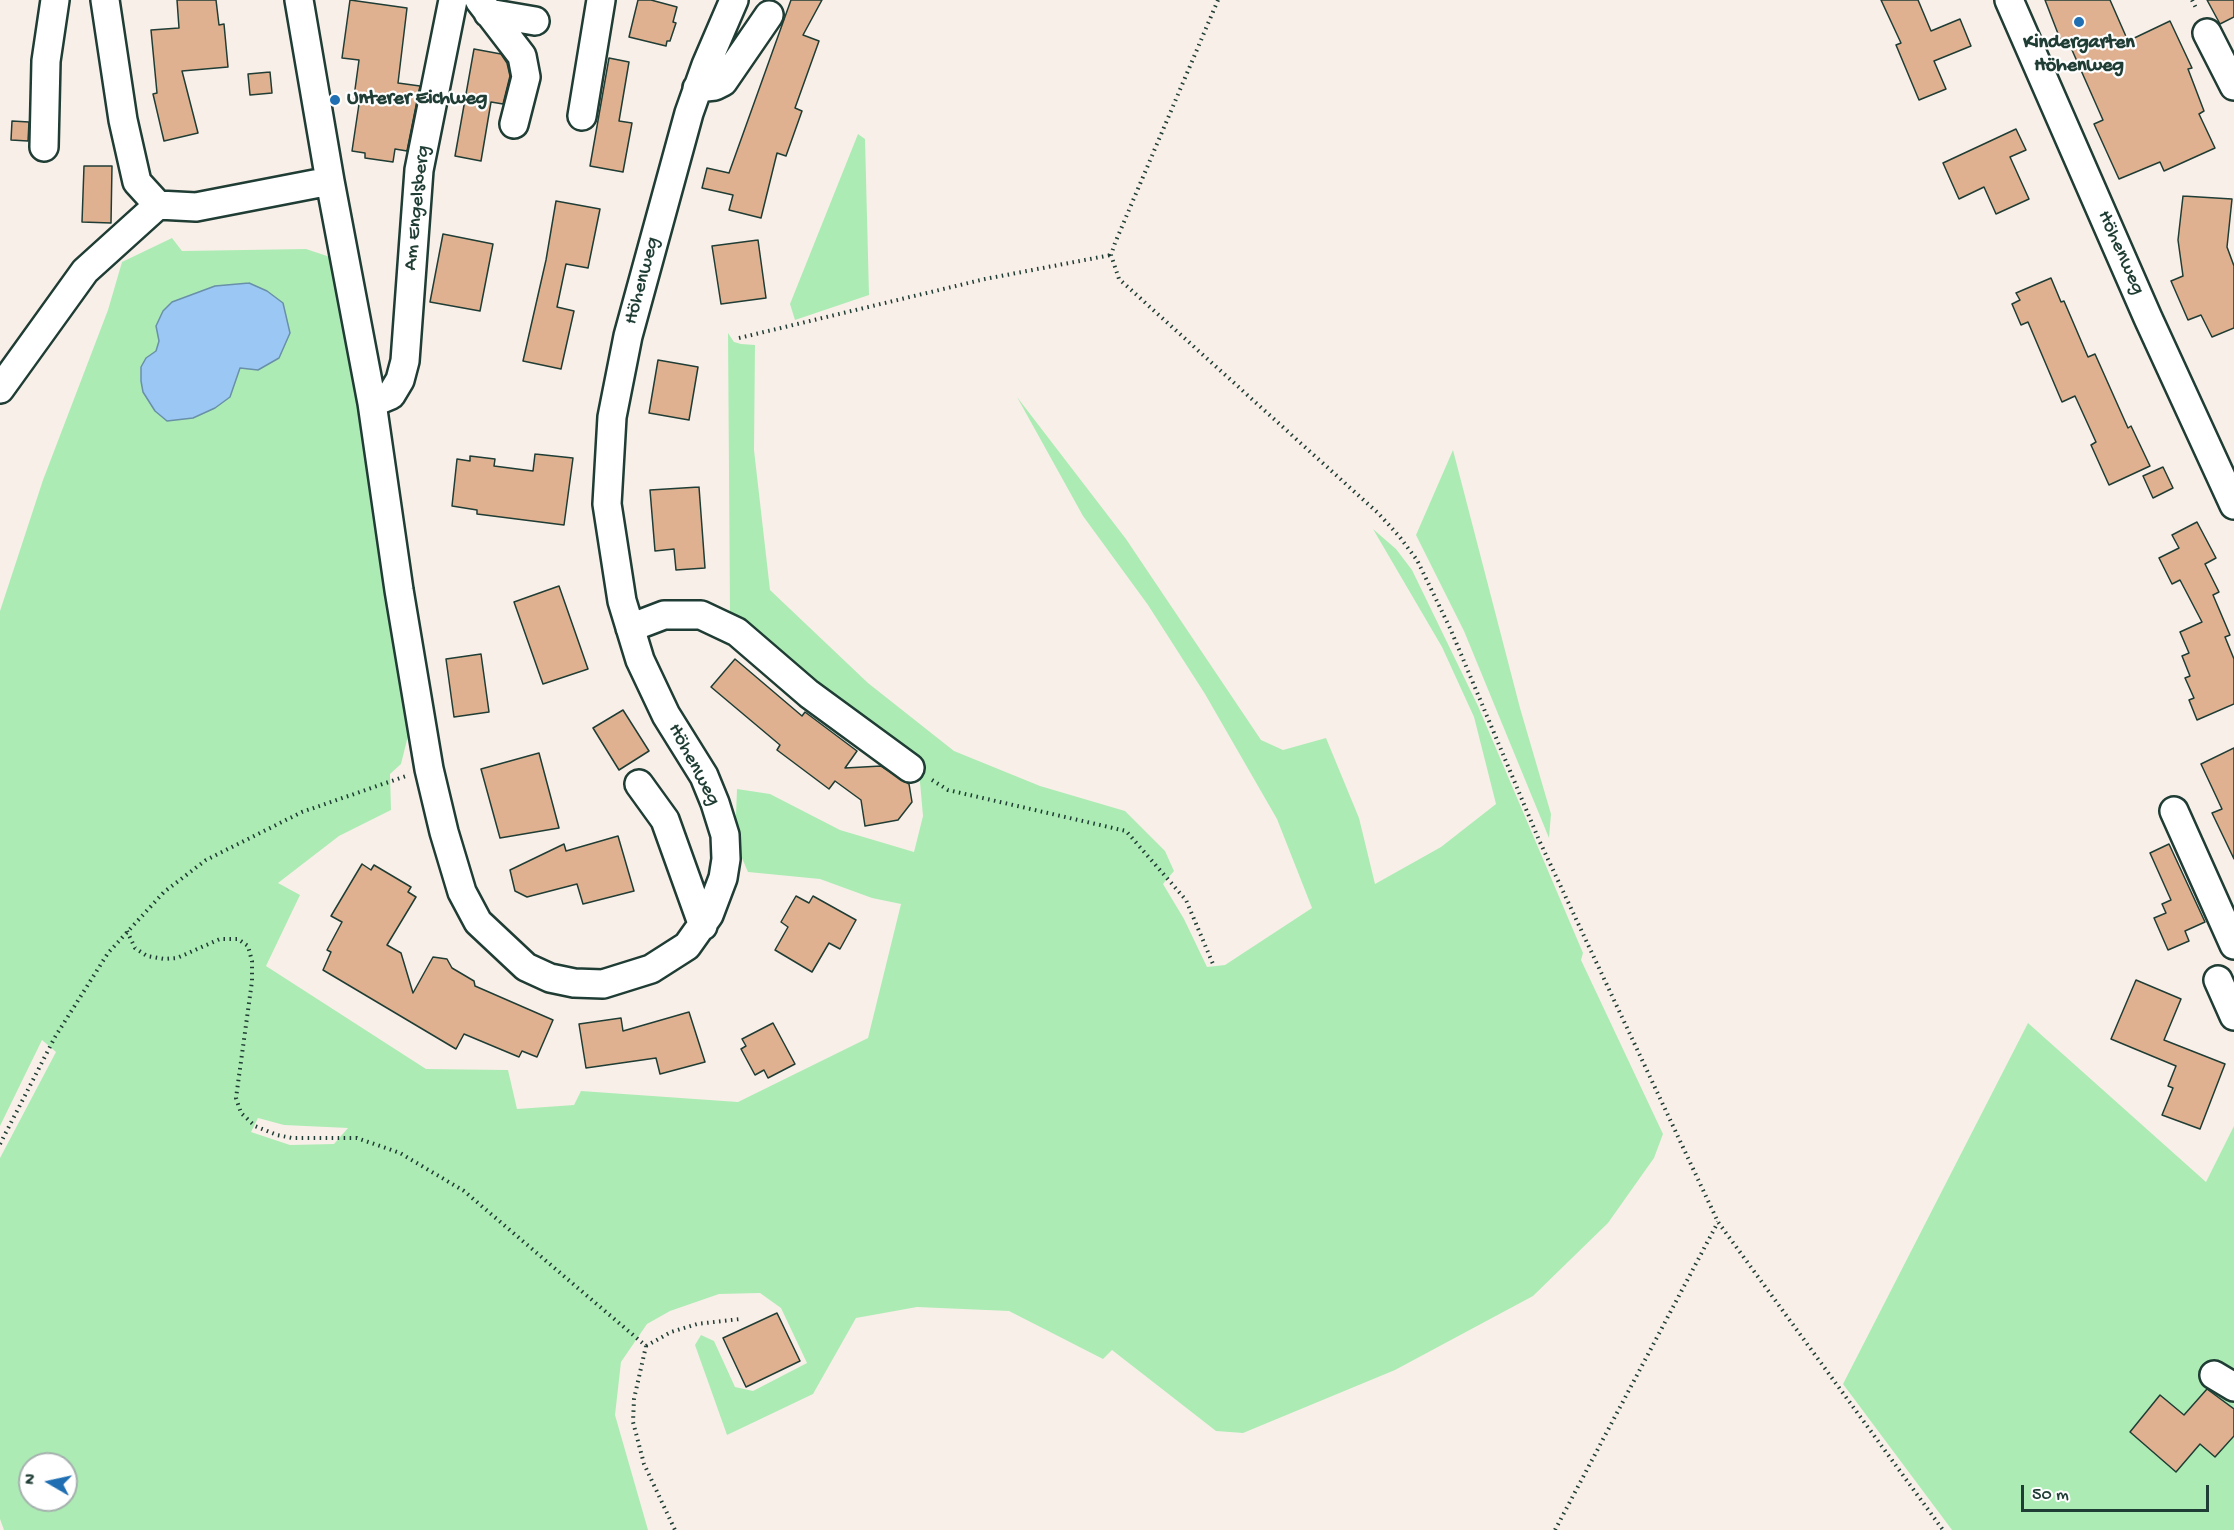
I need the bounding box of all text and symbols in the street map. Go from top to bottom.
marker: Kindergarten Höhenweg [2072,15,2086,29]
place label: Kindergarten Höhenweg [2023,32,2135,79]
place label: Unterer Eichweg [347,88,487,112]
marker: Unterer Eichweg [328,93,342,107]
street label: Am Engelsberg [400,144,436,272]
street label: Höhenweg [2091,207,2149,299]
street label: Höhenweg [620,235,666,327]
street label: Höhenweg [661,720,725,810]
north arrow [18,1452,78,1512]
text: N [22,1473,42,1486]
scale bar [2024,1473,2212,1511]
text: 50 m [2032,1485,2069,1506]

